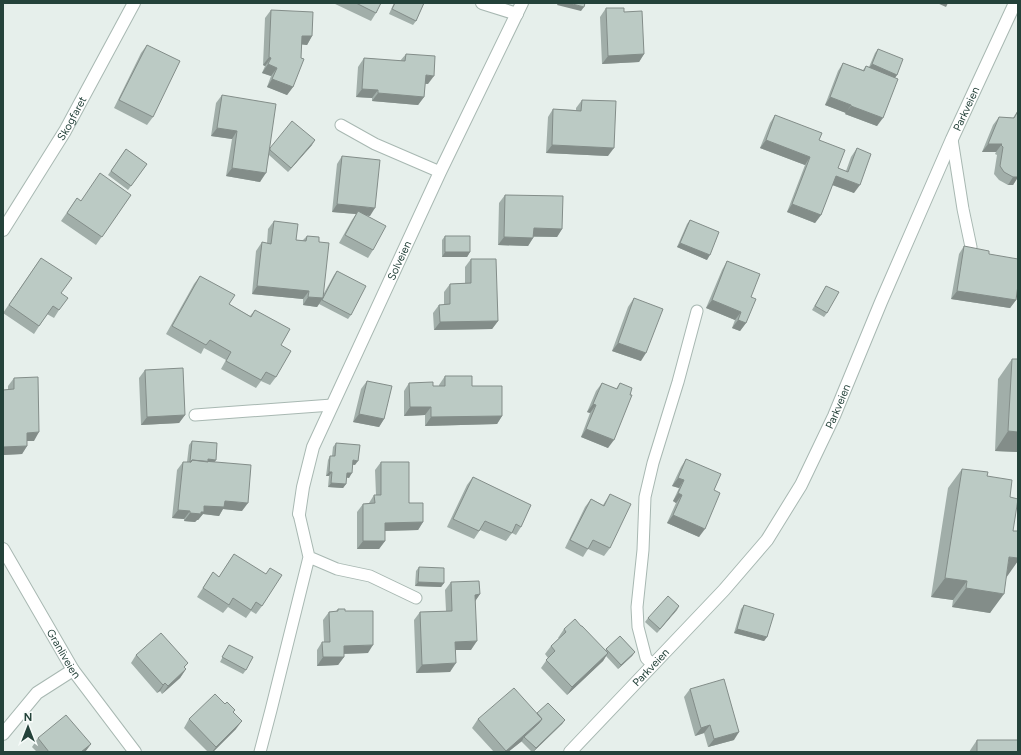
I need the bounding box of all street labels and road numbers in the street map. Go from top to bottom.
street label: Parkveien [950,85,982,133]
street label: Skogfaret [54,94,89,143]
street label: Solveien [384,239,414,282]
street label: Parkveien [822,382,853,431]
street label: Granliveien [44,627,83,681]
street label: Parkveien [630,646,672,689]

